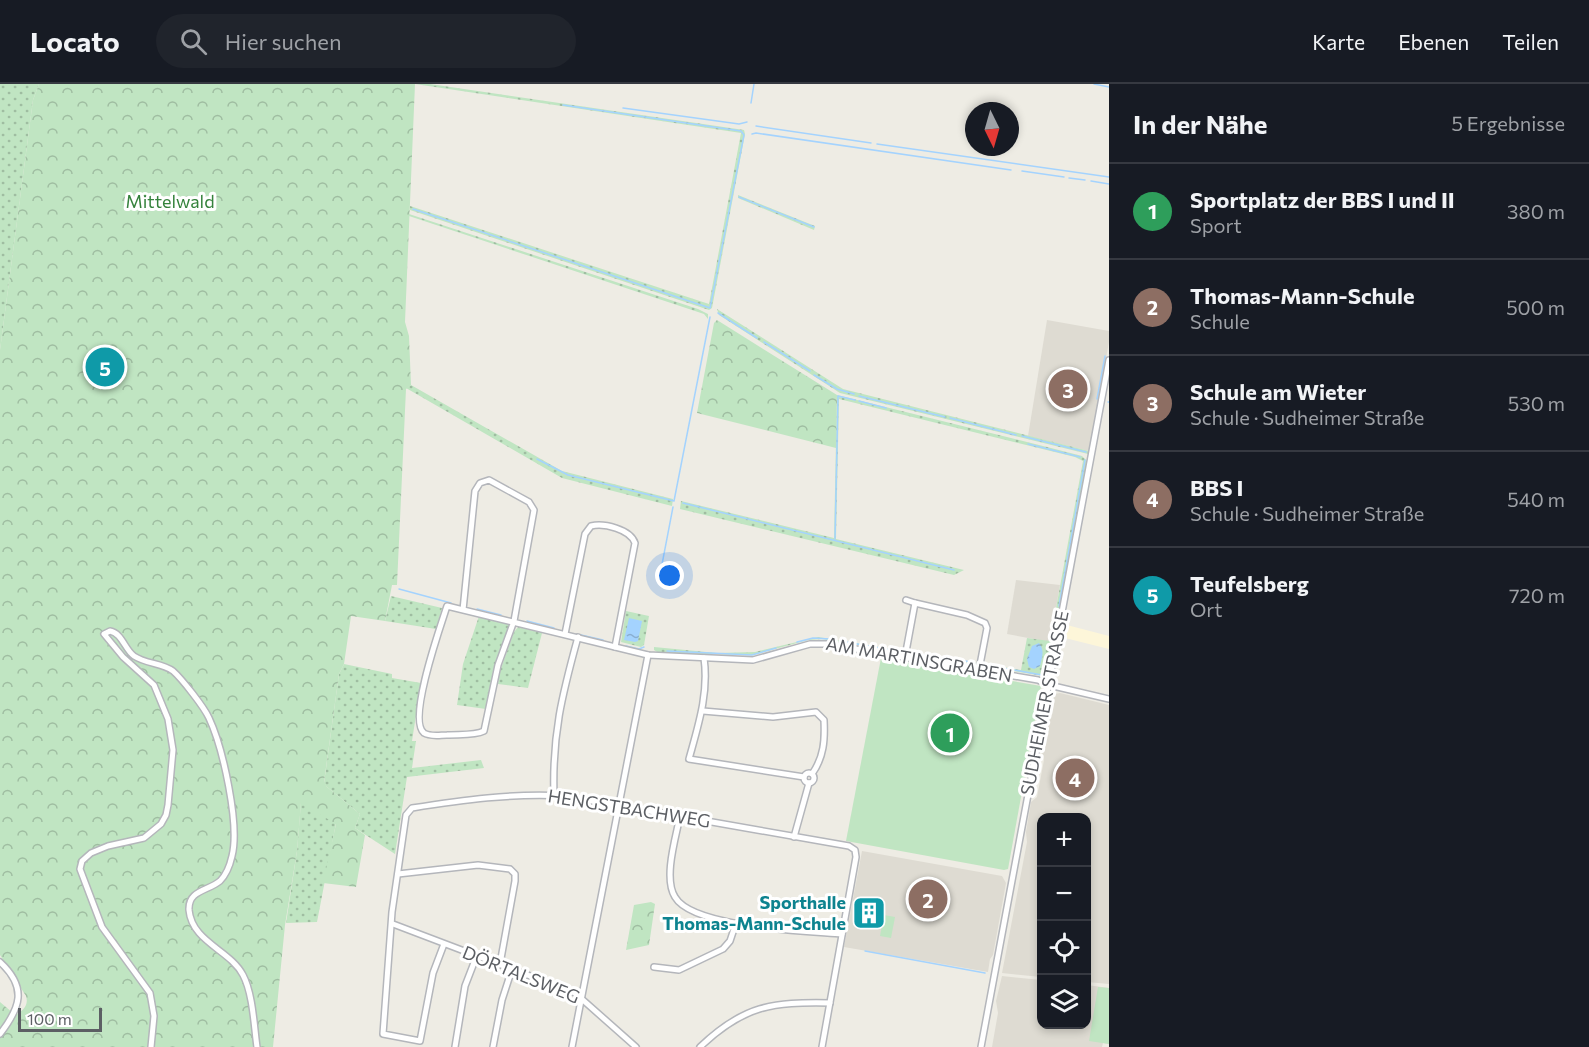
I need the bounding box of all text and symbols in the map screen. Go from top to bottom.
search box [156,14,576,68]
text: Locato [30,24,120,58]
icon: search [177,25,210,58]
text: Hier suchen [225,28,342,55]
text: Karte [1312,29,1365,54]
text: Ebenen [1398,29,1469,54]
text: Teilen [1502,29,1559,54]
north arrow [965,102,1019,156]
text: In der Nähe [1133,108,1268,139]
text: 5 Ergebnisse [1451,111,1565,135]
text: Sportplatz der BBS I und II [1190,186,1455,213]
park label: Mittelwald [125,190,215,212]
text: 1 [1148,199,1157,223]
text: 380 m [1507,199,1565,223]
text: Sport [1190,213,1242,237]
text: Thomas-Mann-Schule [1190,282,1414,309]
text: 2 [1147,295,1158,319]
text: 500 m [1506,295,1565,319]
text: Schule [1190,309,1250,333]
pin: 5 [86,344,124,390]
pin: 3 [1048,366,1088,412]
text: Schule am Wieter [1190,378,1366,405]
text: 3 [1147,391,1158,415]
text: 530 m [1508,391,1565,415]
text: Schule · Sudheimer Straße [1190,405,1424,429]
text: BBS I [1190,474,1243,501]
text: 4 [1146,487,1159,511]
text: 540 m [1507,487,1565,511]
text: Schule · Sudheimer Straße [1190,501,1424,525]
your location [655,561,684,590]
text: Teufelsberg [1190,570,1309,597]
text: 5 [1147,583,1158,607]
text: 720 m [1509,583,1565,607]
text: Ort [1190,597,1223,621]
street label: SUDHEIMER STRASSE [1015,609,1073,797]
street label: AM MARTINSGRABEN [824,632,1014,686]
pin: 1 [930,710,970,756]
pin: 4 [1056,756,1094,800]
street label: HENGSTBACHWEG [546,784,712,832]
map controls [1037,813,1091,1029]
button: + [1037,813,1091,867]
button: − [1037,867,1091,921]
pin: 2 [908,876,948,922]
place label: Sporthalle Thomas-Mann-Schule [662,891,846,934]
building icon: Sporthalle Thomas-Mann-Schule [851,895,887,931]
button: locate [1037,921,1091,975]
street label: DÖRTALSWEG [459,940,583,1008]
button: layers [1037,975,1091,1029]
scale bar [18,1005,102,1032]
text: 100 m [27,1009,72,1028]

